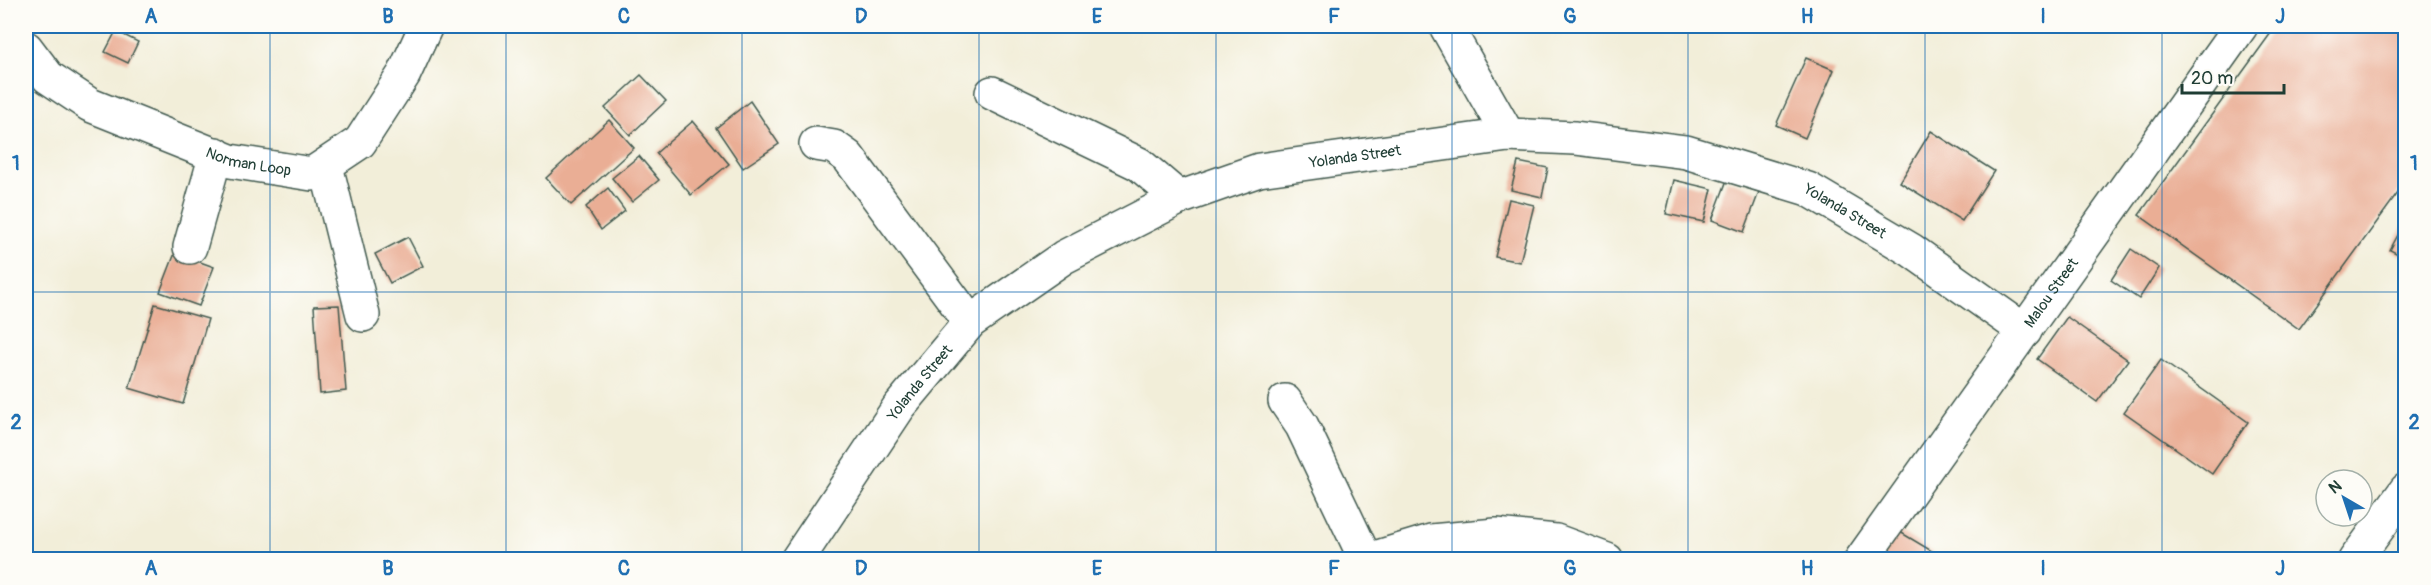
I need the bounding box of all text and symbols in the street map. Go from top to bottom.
text: A [145,4,158,29]
text: B [382,4,394,29]
text: C [618,4,630,29]
text: D [855,4,868,29]
text: E [1092,4,1103,29]
text: F [1328,4,1340,29]
text: G [1563,4,1577,29]
text: H [1801,4,1814,29]
text: I [2040,4,2046,29]
text: J [2275,4,2285,29]
scale bar [2182,57,2284,95]
text: 20 m [2191,67,2233,90]
street label: Yolanda Street [1307,141,1403,173]
street label: Norman Loop [203,143,292,181]
text: 1 [12,151,20,176]
text: 1 [2410,151,2418,176]
street label: Yolanda Street [1799,179,1890,244]
street label: Malou Street [2020,254,2083,332]
street label: Yolanda Street [883,340,957,425]
text: 2 [10,410,22,435]
text: 2 [2408,410,2420,435]
north arrow [2314,468,2374,528]
text: N [2325,476,2346,498]
text: A [145,556,158,581]
text: B [382,556,394,581]
text: C [618,556,630,581]
text: D [855,556,868,581]
text: E [1092,556,1103,581]
text: F [1328,556,1340,581]
text: G [1563,556,1577,581]
text: H [1801,556,1814,581]
text: I [2040,556,2046,581]
text: J [2275,556,2285,581]

